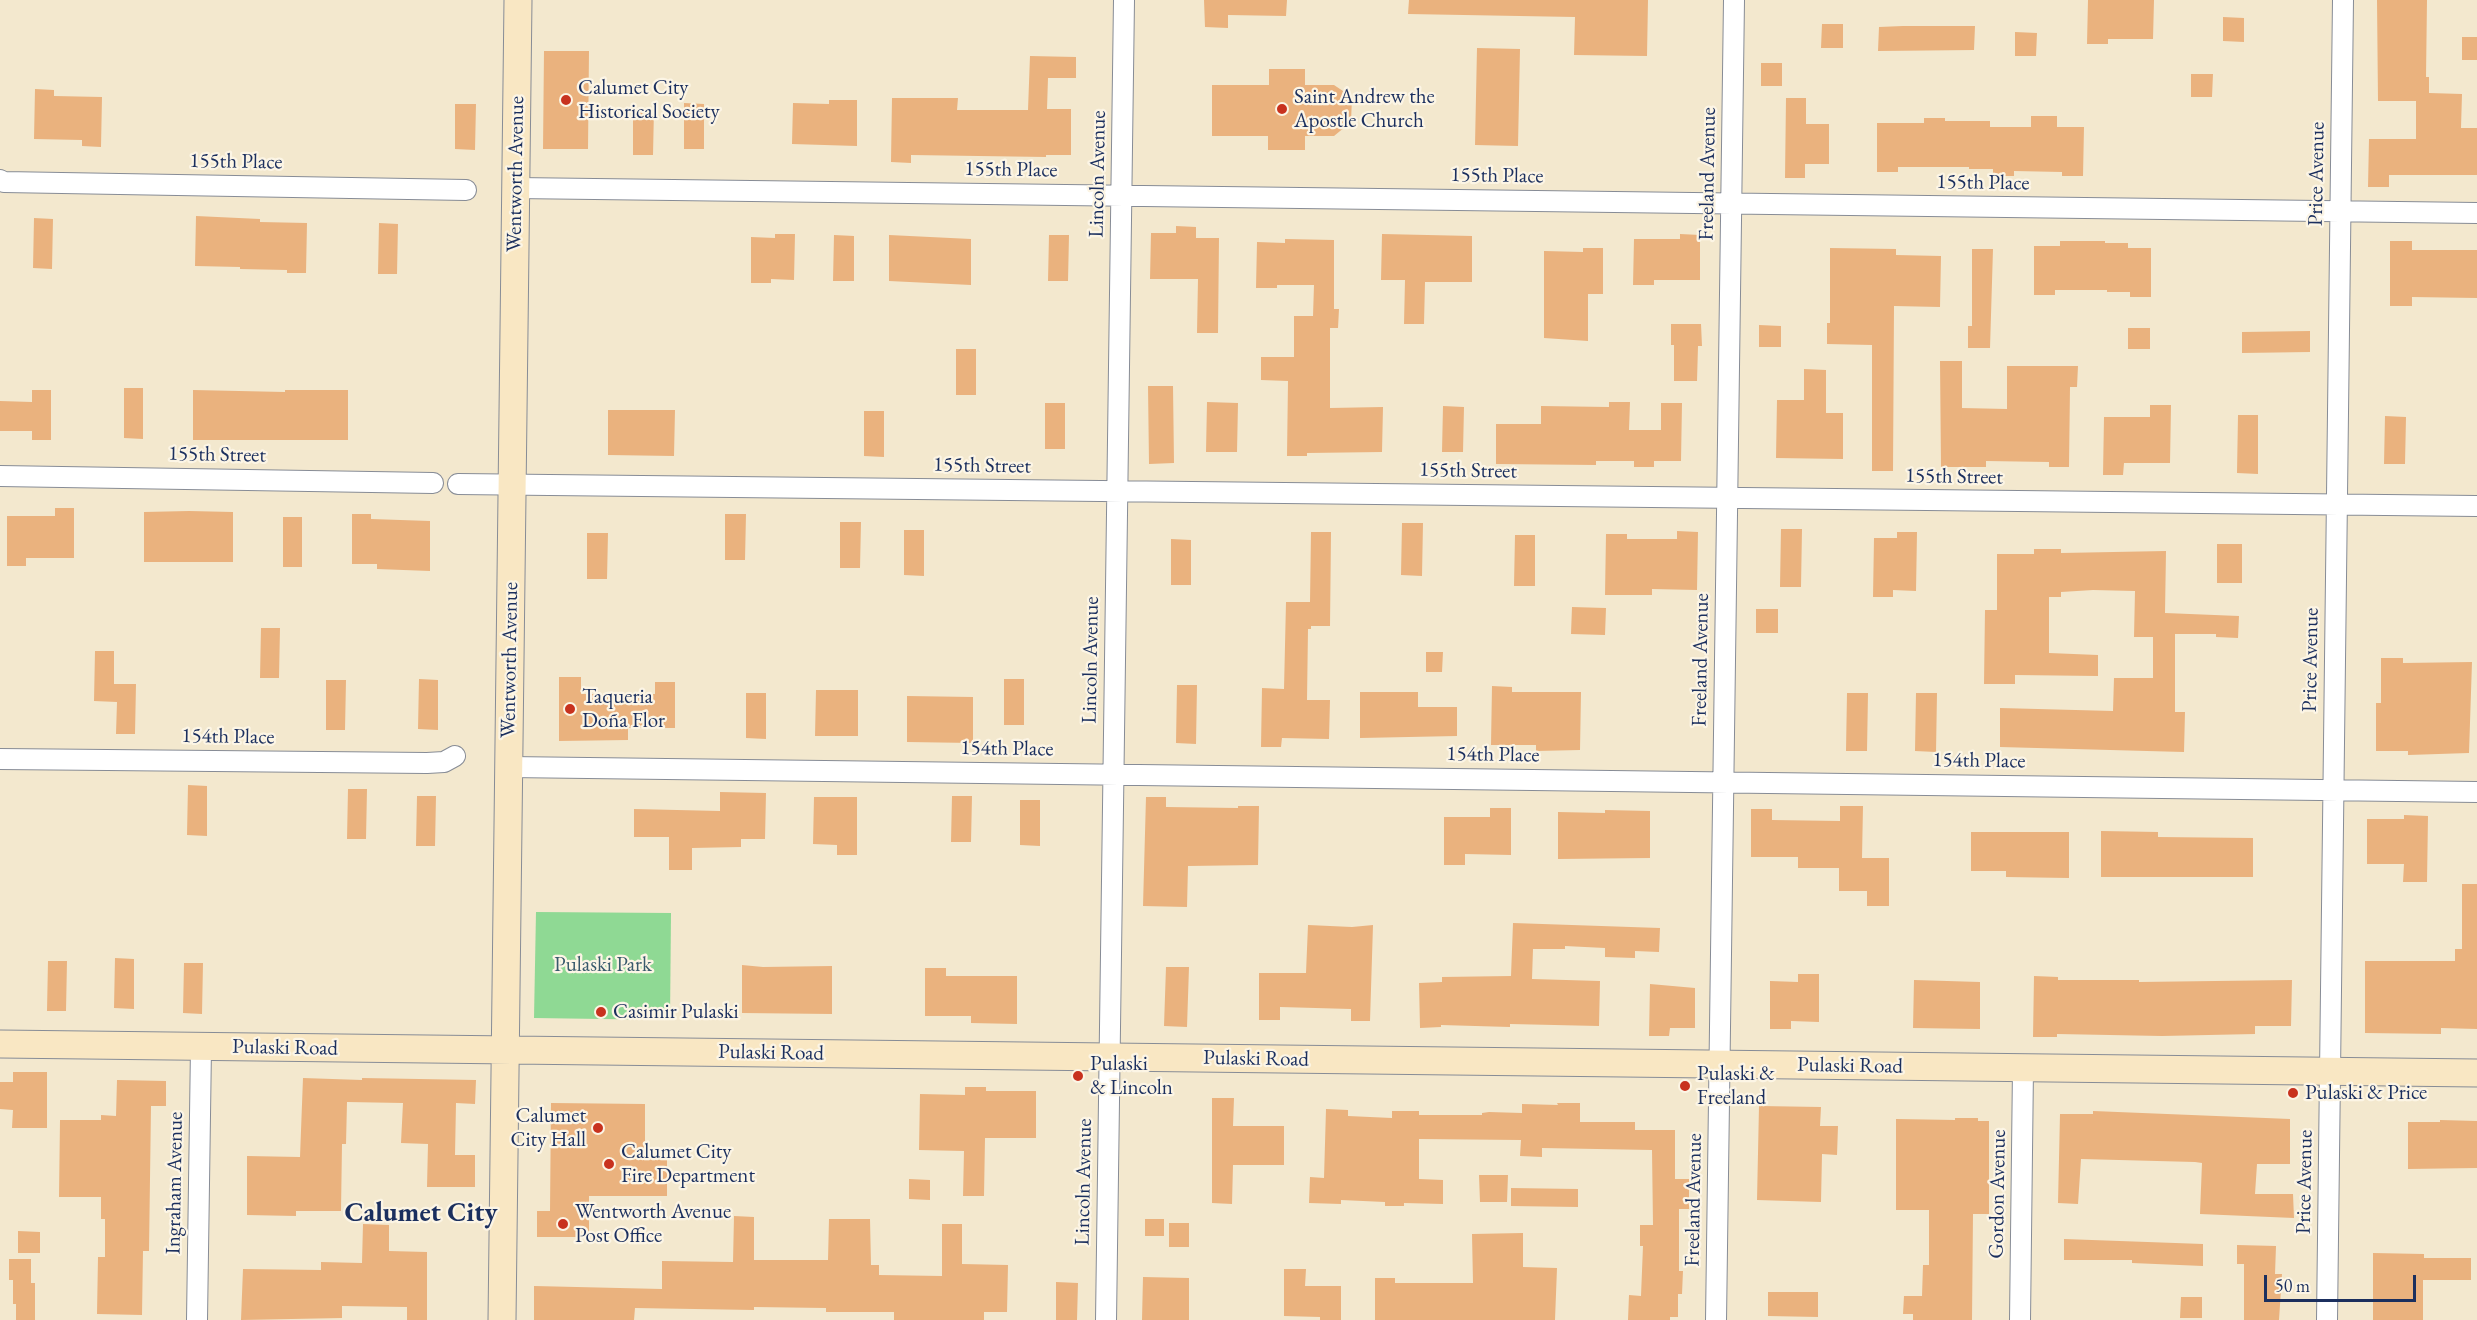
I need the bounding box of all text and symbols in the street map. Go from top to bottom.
place label: Calumet City Historical Society [578,75,720,125]
place label: Saint Andrew the Apostle Church [1294,84,1435,134]
marker: Calumet City Historical Society [559,93,573,107]
street label: Wentworth Avenue [502,96,530,252]
marker: Saint Andrew the Apostle Church [1275,102,1289,116]
street label: Freeland Avenue [1694,107,1722,241]
street label: Lincoln Avenue [1084,110,1112,238]
street label: Price Avenue [2303,122,2331,226]
street label: 155th Place [189,149,283,175]
street label: 155th Place [964,157,1058,183]
street label: 155th Place [1450,163,1544,189]
street label: 155th Place [1936,170,2030,196]
street label: 155th Street [168,442,266,468]
street label: 155th Street [933,453,1031,479]
street label: 155th Street [1419,458,1517,484]
street label: 155th Street [1905,464,2003,490]
street label: Wentworth Avenue [496,582,524,738]
street label: Freeland Avenue [1687,593,1715,727]
street label: Lincoln Avenue [1077,596,1105,724]
street label: Price Avenue [2297,608,2325,712]
place label: Taqueria Doña Flor [582,684,665,734]
marker: Taqueria Doña Flor [563,702,577,716]
street label: 154th Place [181,724,275,750]
street label: 154th Place [960,736,1054,762]
street label: 154th Place [1446,742,1540,768]
street label: 154th Place [1932,748,2026,774]
park label: Pulaski Park [554,952,652,978]
place label: Casimir Pulaski [613,999,739,1025]
marker: Casimir Pulaski [594,1005,608,1019]
street label: Pulaski Road [232,1034,338,1062]
street label: Pulaski Road [718,1039,824,1067]
street label: Pulaski Road [1203,1045,1309,1073]
place label: Pulaski & Lincoln [1090,1051,1173,1101]
street label: Pulaski Road [1797,1052,1903,1080]
place label: Pulaski & Freeland [1697,1061,1775,1111]
marker: Pulaski & Lincoln [1071,1069,1085,1083]
marker: Pulaski & Freeland [1678,1079,1692,1093]
place label: Pulaski & Price [2305,1080,2427,1106]
marker: Pulaski & Price [2286,1086,2300,1100]
place label: Calumet City Hall [510,1103,586,1153]
street label: Ingraham Avenue [161,1111,189,1255]
street label: Lincoln Avenue [1070,1118,1098,1246]
marker: Calumet City Hall [591,1121,605,1135]
street label: Gordon Avenue [1984,1129,2012,1259]
street label: Price Avenue [2291,1130,2319,1234]
street label: Freeland Avenue [1680,1133,1708,1267]
place label: Calumet City Fire Department [621,1139,755,1189]
marker: Calumet City Fire Department [602,1157,616,1171]
district label: Calumet City [345,1198,497,1230]
place label: Wentworth Avenue Post Office [575,1199,731,1249]
marker: Wentworth Avenue Post Office [556,1217,570,1231]
scale bar [2267,1263,2418,1301]
text: 50 m [2275,1274,2310,1297]

